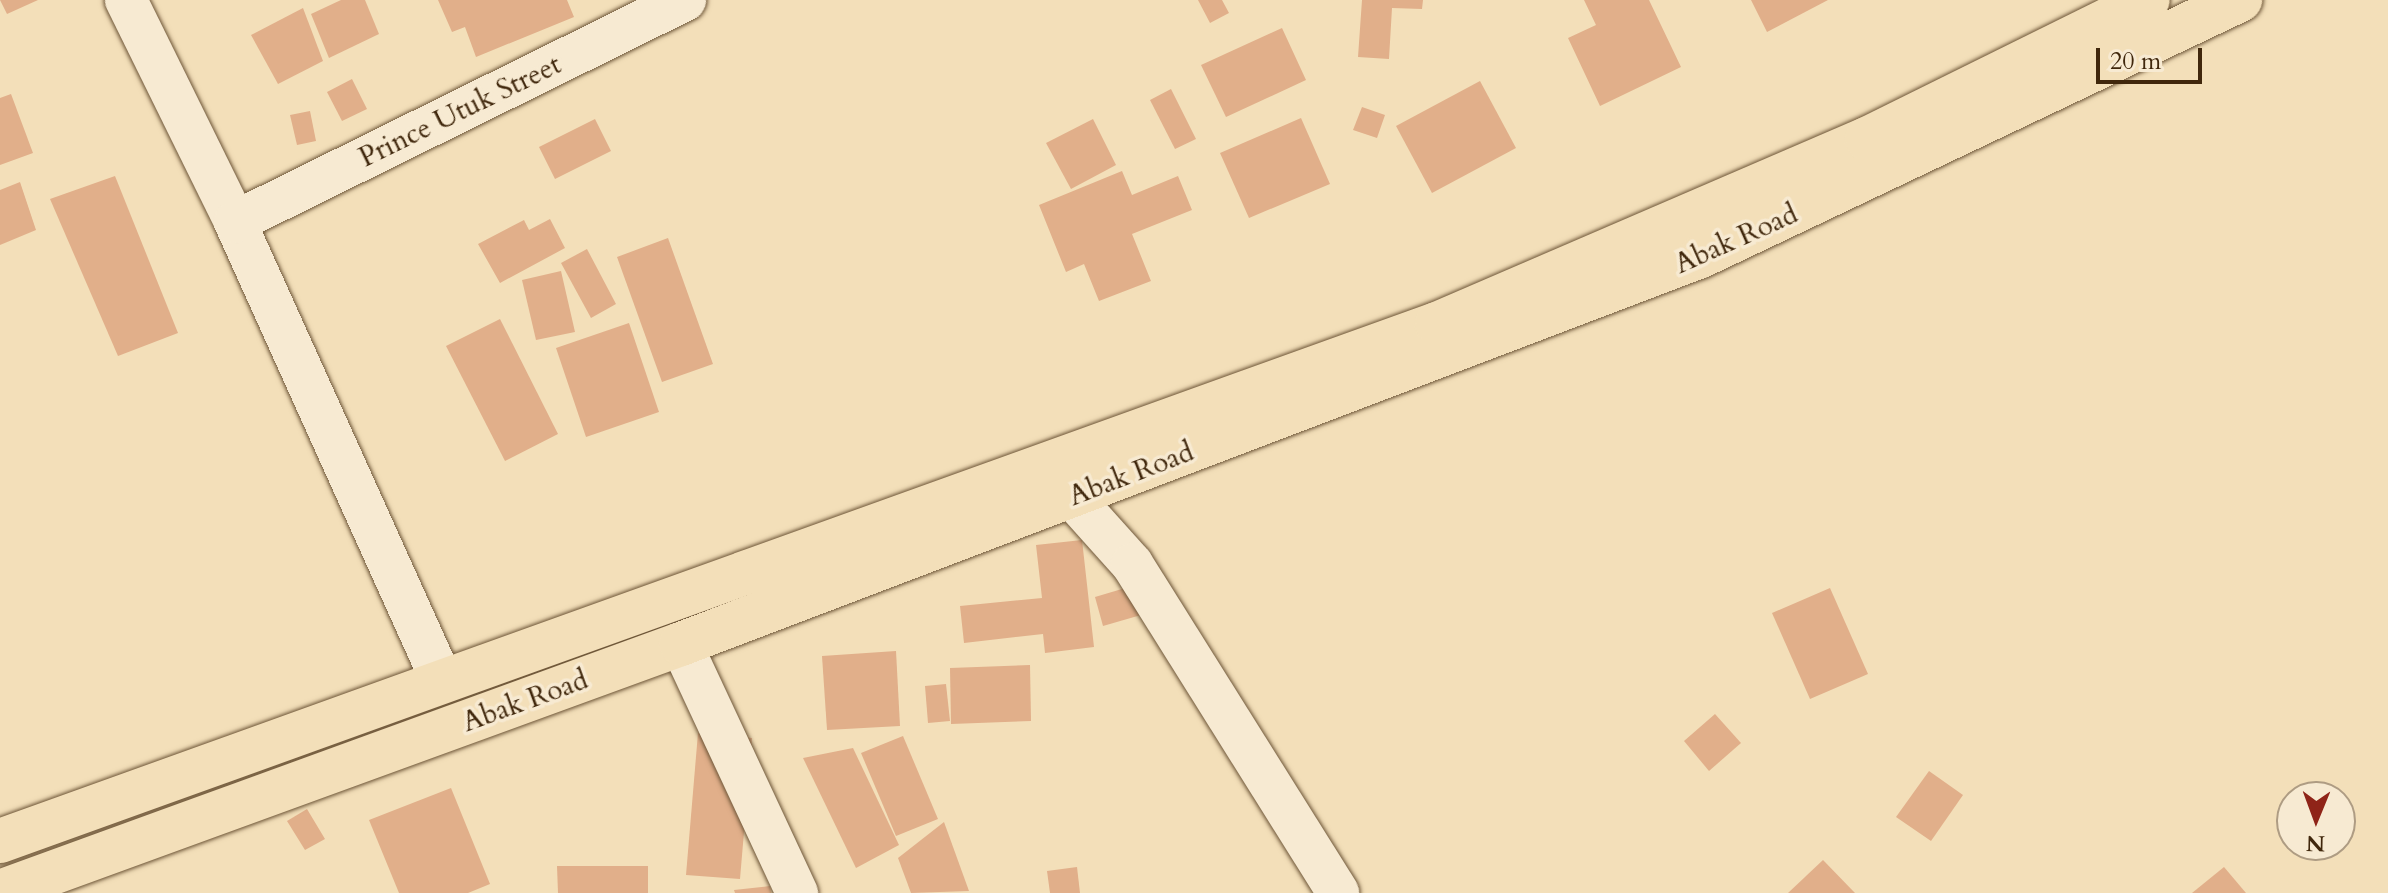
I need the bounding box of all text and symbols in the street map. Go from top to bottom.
scale bar [2100,32,2206,82]
text: 20 m [2110,45,2161,78]
street label: Prince Utuk Street [354,48,566,174]
street label: Abak Road [1669,197,1803,281]
street label: Abak Road [1064,435,1198,513]
street label: Abak Road [458,663,592,739]
north arrow [2276,781,2356,861]
text: N [2306,828,2325,858]

